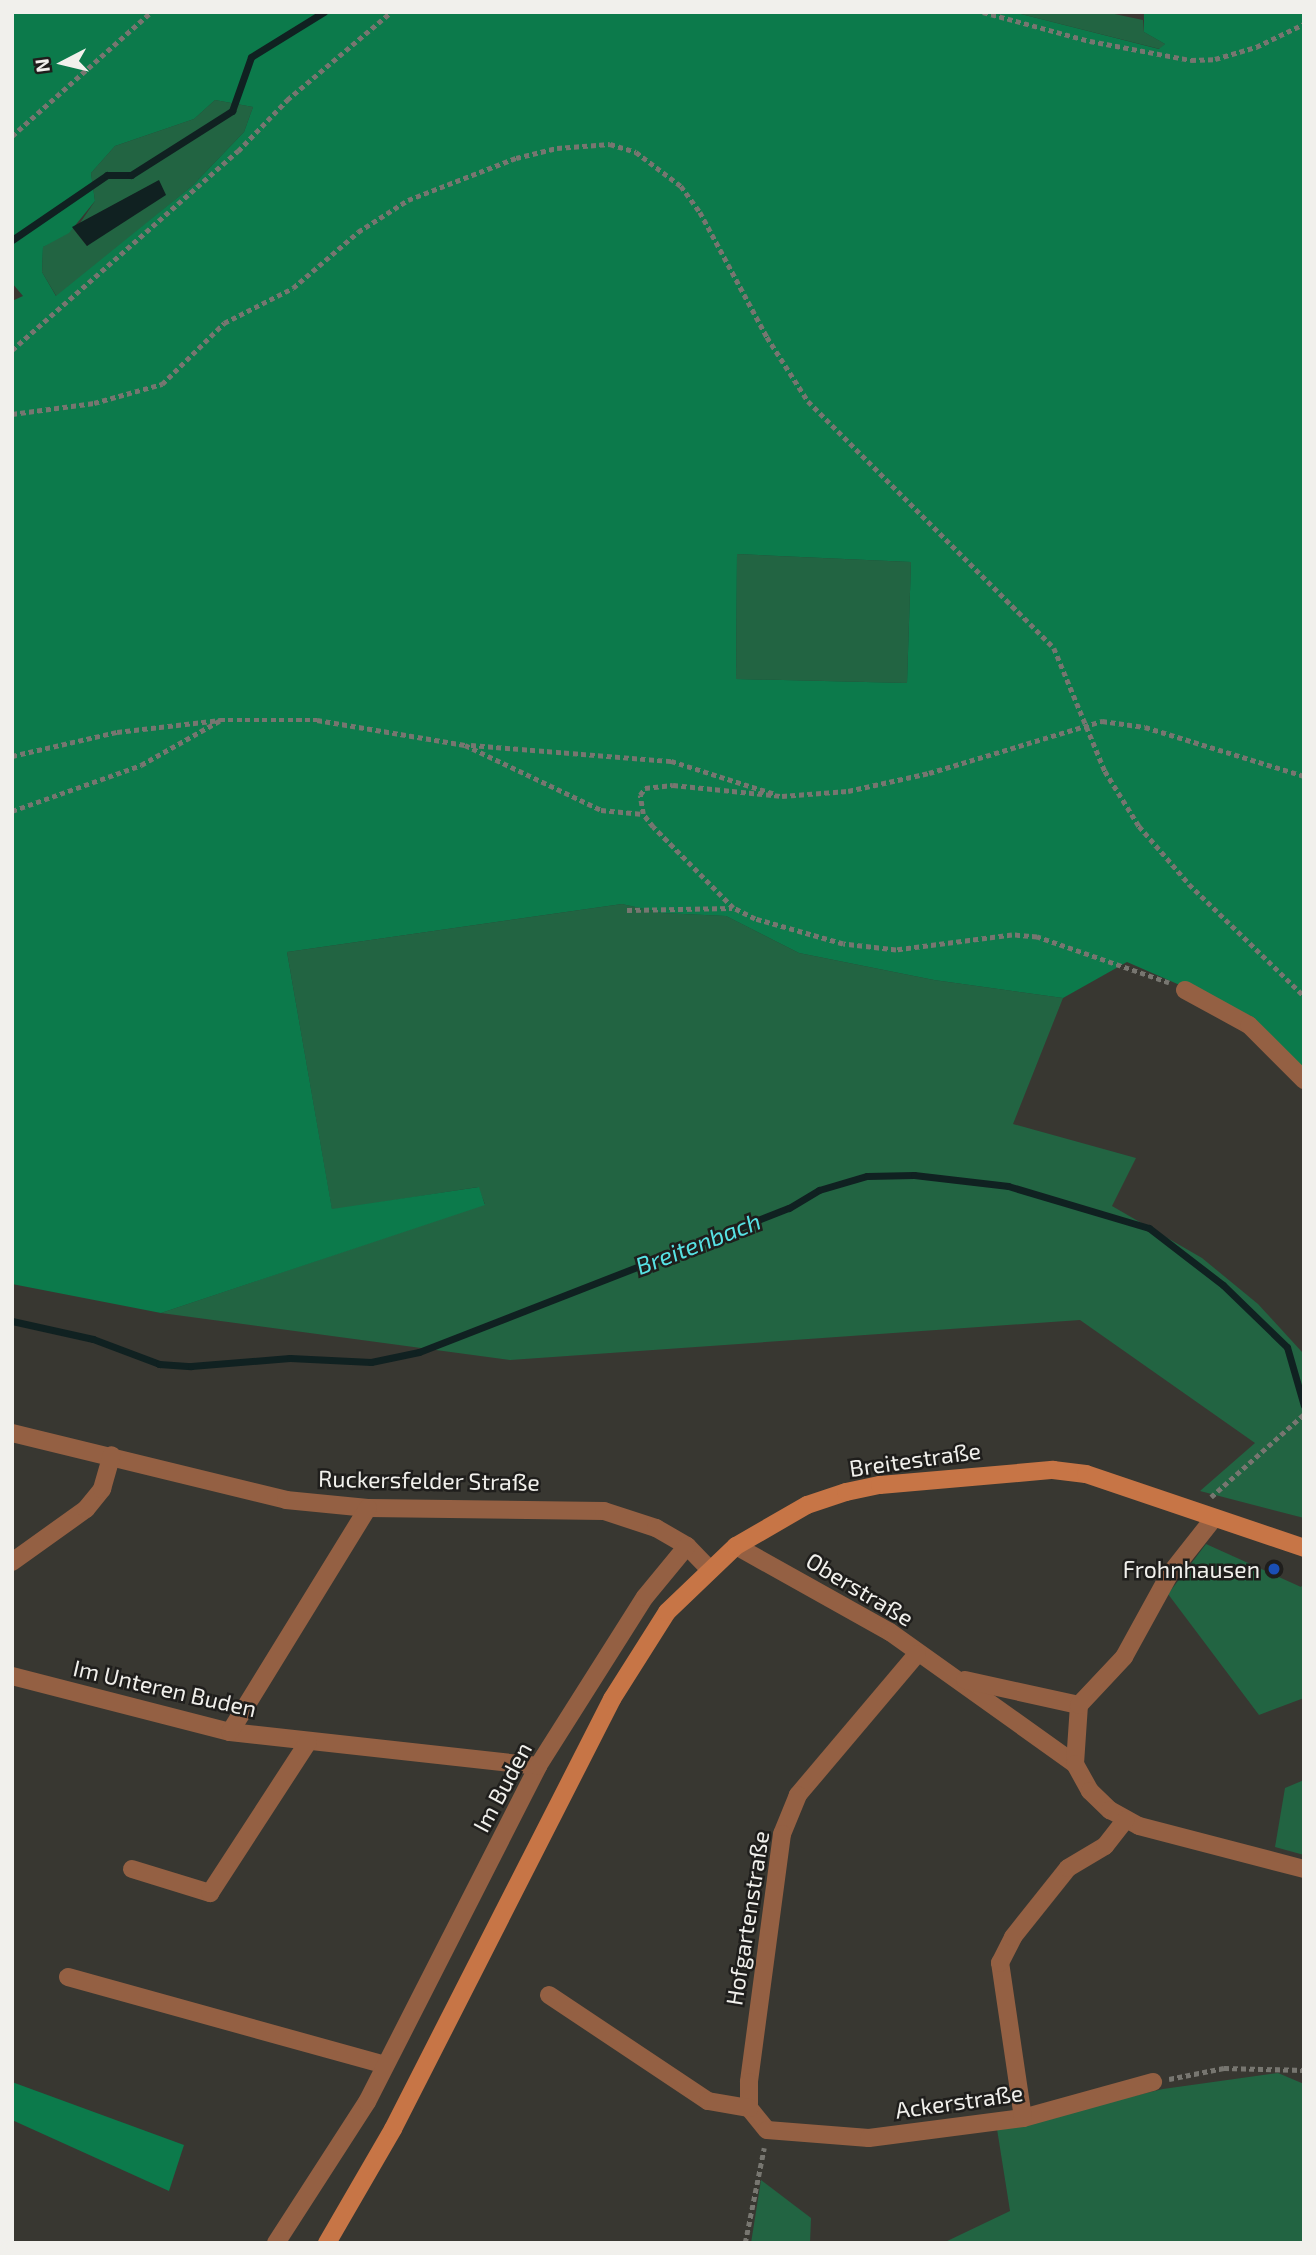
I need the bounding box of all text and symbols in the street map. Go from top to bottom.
north arrow [28,28,98,98]
text: N [29,57,54,74]
water label: Breitenbach [631,1206,765,1280]
street label: Breitestraße [847,1436,983,1482]
street label: Ruckersfelder Straße [318,1464,540,1496]
street label: Oberstraße [801,1546,919,1632]
place label: Frohnhausen [1123,1555,1260,1583]
marker: Frohnhausen [1266,1561,1282,1577]
street label: Im Unteren Buden [71,1654,259,1722]
street label: Im Buden [467,1737,537,1837]
street label: Hofgartenstraße [720,1829,774,2007]
street label: Ackerstraße [893,2078,1025,2124]

